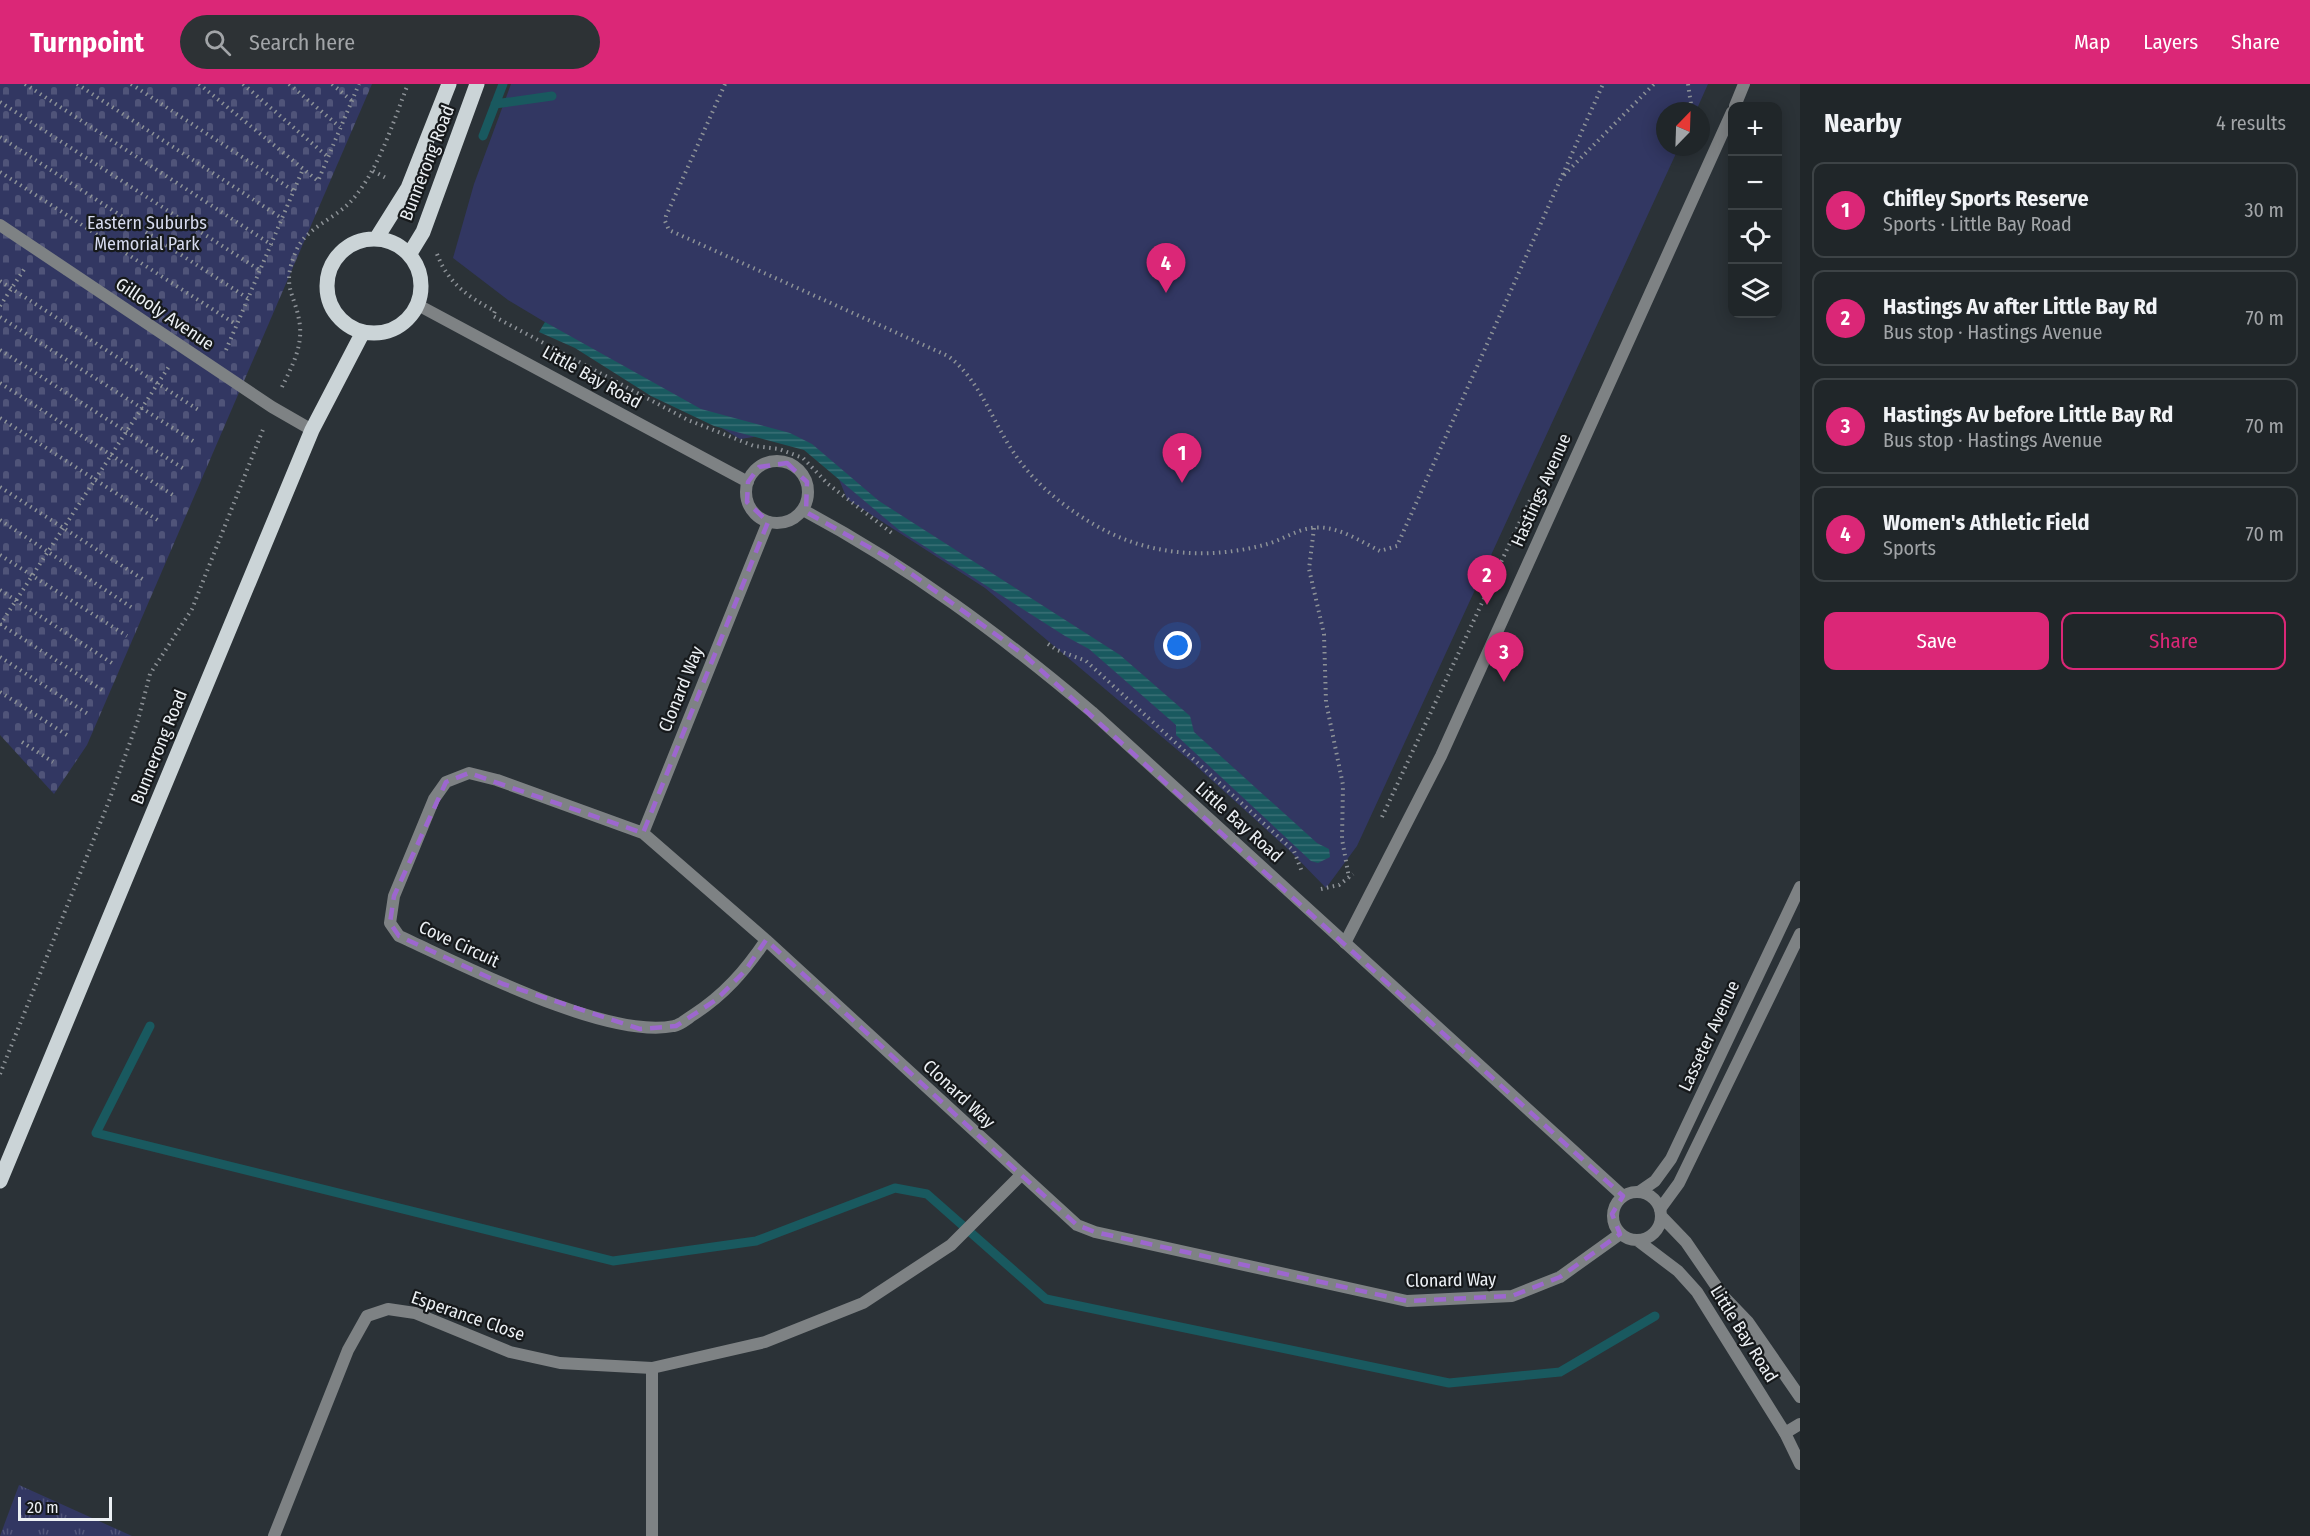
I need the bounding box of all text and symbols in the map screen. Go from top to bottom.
search box [180,15,600,69]
text: Turnpoint [30,26,144,59]
icon: search [201,26,234,59]
text: Search here [249,29,355,56]
text: Map [2074,29,2110,55]
text: Layers [2143,29,2198,55]
text: Share [2231,29,2280,55]
street label: Bunnerong Road [395,102,459,224]
north arrow [1656,102,1710,156]
map controls [1728,102,1782,318]
button: + [1728,102,1782,156]
text: Nearby [1824,108,1901,139]
text: 4 results [2216,111,2286,135]
button: − [1728,156,1782,210]
text: Chifley Sports Reserve [1883,185,2089,212]
text: 1 [1841,198,1850,222]
text: 30 m [2244,198,2284,222]
button: locate [1728,210,1782,264]
park label: Eastern Suburbs Memorial Park [87,212,207,255]
text: Sports · Little Bay Road [1883,212,2072,236]
pin: 4 [1146,244,1186,293]
button: layers [1728,264,1782,318]
street label: Gillooly Avenue [112,273,219,355]
text: Hastings Av after Little Bay Rd [1883,293,2158,320]
text: 2 [1841,306,1850,330]
text: 70 m [2246,306,2284,330]
text: Bus stop · Hastings Avenue [1883,320,2102,344]
street label: Little Bay Road [539,341,645,413]
text: Hastings Av before Little Bay Rd [1883,401,2173,428]
text: 3 [1841,414,1850,438]
text: 70 m [2246,414,2284,438]
text: Bus stop · Hastings Avenue [1883,428,2102,452]
street label: Hastings Avenue [1506,430,1576,550]
pin: 1 [1162,434,1202,483]
text: Women's Athletic Field [1883,509,2090,536]
text: 4 [1840,522,1851,546]
text: 70 m [2246,522,2284,546]
text: Sports [1883,536,1936,560]
pin: 2 [1468,556,1506,605]
button: Save [1824,612,2049,670]
button: Share [2061,612,2286,670]
your location [1163,631,1192,660]
pin: 3 [1484,632,1524,682]
street label: Clonard Way [654,643,708,735]
street label: Bunnerong Road [126,686,192,808]
street label: Little Bay Road [1191,777,1287,867]
street label: Cove Circuit [415,916,503,972]
street label: Lasseter Avenue [1674,977,1744,1095]
street label: Clonard Way [918,1055,1000,1133]
street label: Clonard Way [1406,1268,1496,1292]
street label: Little Bay Road [1706,1282,1782,1386]
street label: Esperance Close [408,1286,528,1346]
scale bar [18,1494,112,1522]
text: 20 m [27,1498,58,1517]

